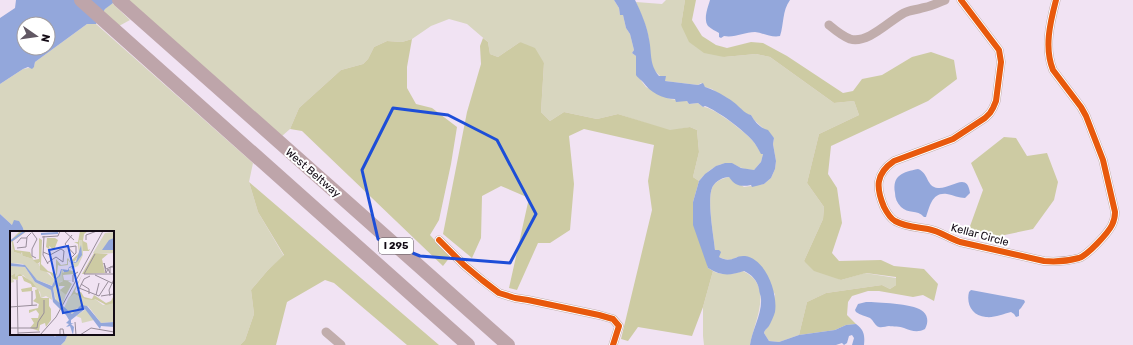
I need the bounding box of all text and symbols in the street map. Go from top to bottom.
north arrow [16,16,56,56]
text: N [38,33,52,44]
street label: West Beltway [283,146,343,200]
street label: Kellar Circle [950,221,1010,249]
inset map [10,231,114,335]
road number: I 295 [379,238,413,254]

